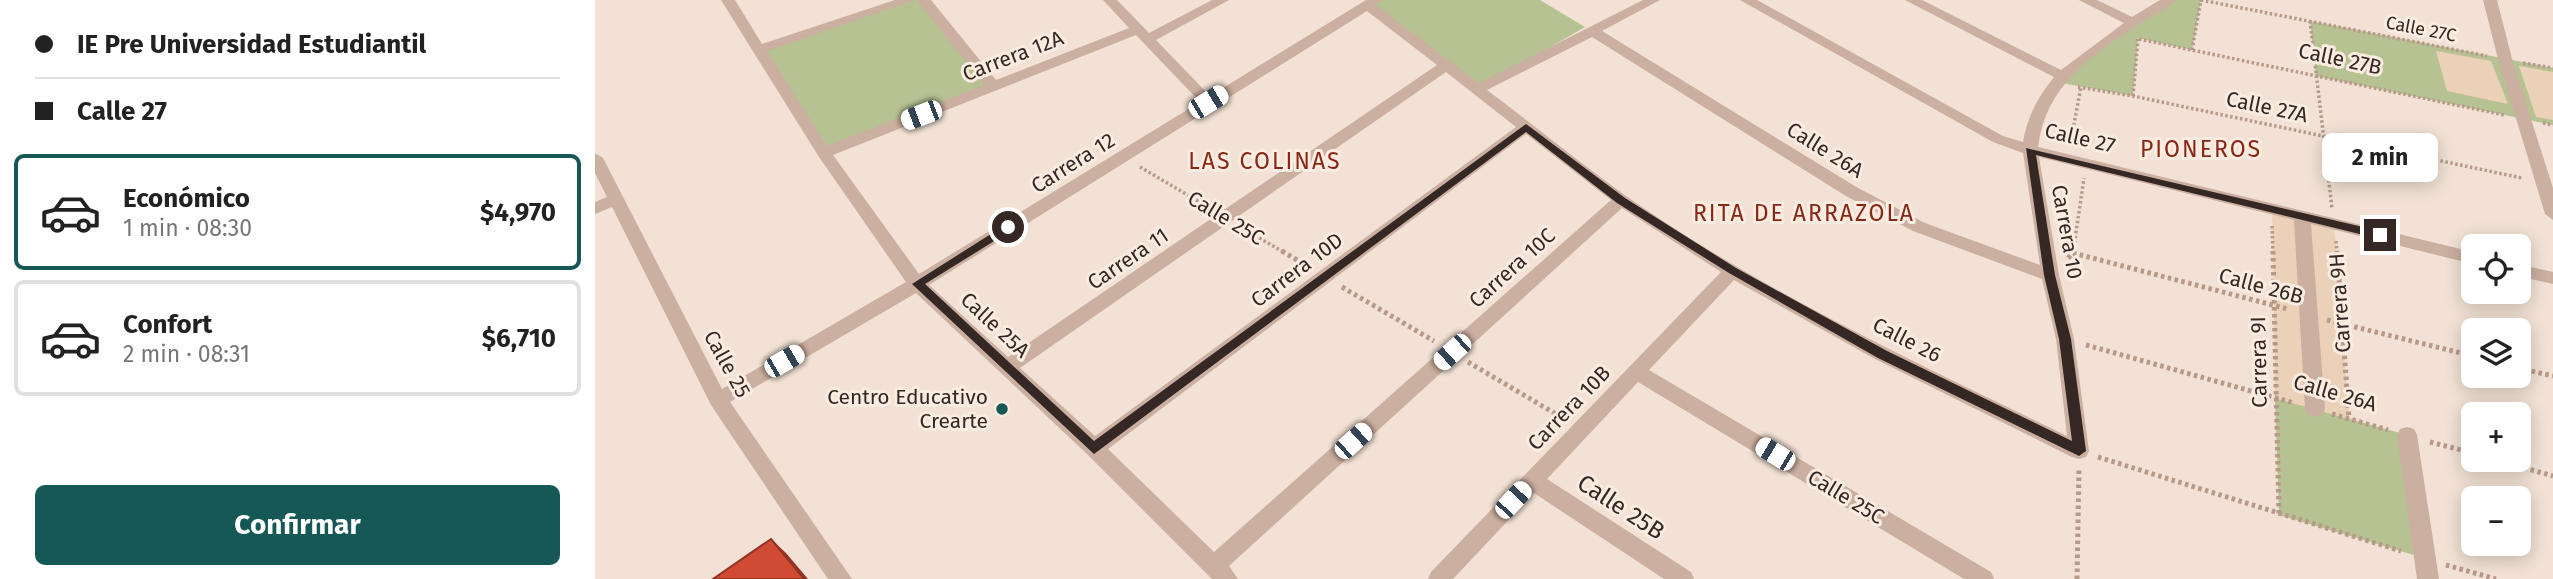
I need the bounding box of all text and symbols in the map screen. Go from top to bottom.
street label: Calle 27C [2384,11,2458,47]
street label: Carrera 12A [959,25,1067,87]
text: IE Pre Universidad Estudiantil [77,29,426,60]
street label: Calle 27B [2296,38,2384,80]
car [1185,82,1232,122]
street label: Calle 27A [2224,86,2310,128]
text: Calle 27 [77,96,167,127]
car [898,98,945,132]
street label: Calle 26A [1782,116,1868,184]
street label: Calle 27 [2042,117,2118,159]
street label: Carrera 12 [1026,127,1120,199]
callout: 2 min [2322,134,2438,182]
district label: PIONEROS [2140,135,2262,163]
text: 2 min [2352,143,2408,171]
district label: LAS COLINAS [1188,147,1342,175]
icon: car [39,181,102,244]
text: Económico [123,183,250,214]
street label: Carrera 10 [2046,183,2088,281]
street label: Calle 25C [1183,185,1269,251]
text: $4,970 [480,197,556,228]
district label: RITA DE ARRAZOLA [1693,199,1915,227]
route start [992,211,1024,243]
text: 1 min · 08:30 [123,214,252,242]
route end [2364,219,2396,251]
street label: Carrera 11 [1082,222,1174,296]
street label: Carrera 10C [1464,222,1561,313]
street label: Carrera 10D [1246,227,1348,313]
map controls [2461,234,2531,556]
button: locate [2461,234,2531,304]
street label: Carrera 9H [2324,252,2356,354]
street label: Calle 26B [2216,262,2306,310]
street label: Calle 25A [955,287,1035,363]
icon: car [39,307,102,370]
text: Confort [123,309,212,340]
street label: Calle 26 [1868,312,1946,368]
street label: Carrera 9I [2245,316,2273,408]
button: layers [2461,318,2531,388]
text: $6,710 [482,323,556,354]
street label: Calle 25 [698,326,756,402]
car [1430,330,1475,374]
text: 2 min · 08:31 [123,340,250,368]
car [761,341,808,381]
street label: Carrera 10B [1522,360,1616,456]
street label: Calle 26A [2290,369,2380,417]
place label: Centro Educativo Crearte [827,384,988,434]
marker: Centro Educativo Crearte [994,401,1010,417]
button: + [2461,402,2531,472]
car [1331,419,1376,463]
car [1752,434,1799,474]
street label: Calle 25C [1803,464,1889,530]
street label: Calle 25B [1572,469,1670,545]
car [1491,477,1536,523]
button: Confirmar [35,485,560,565]
button: − [2461,486,2531,556]

